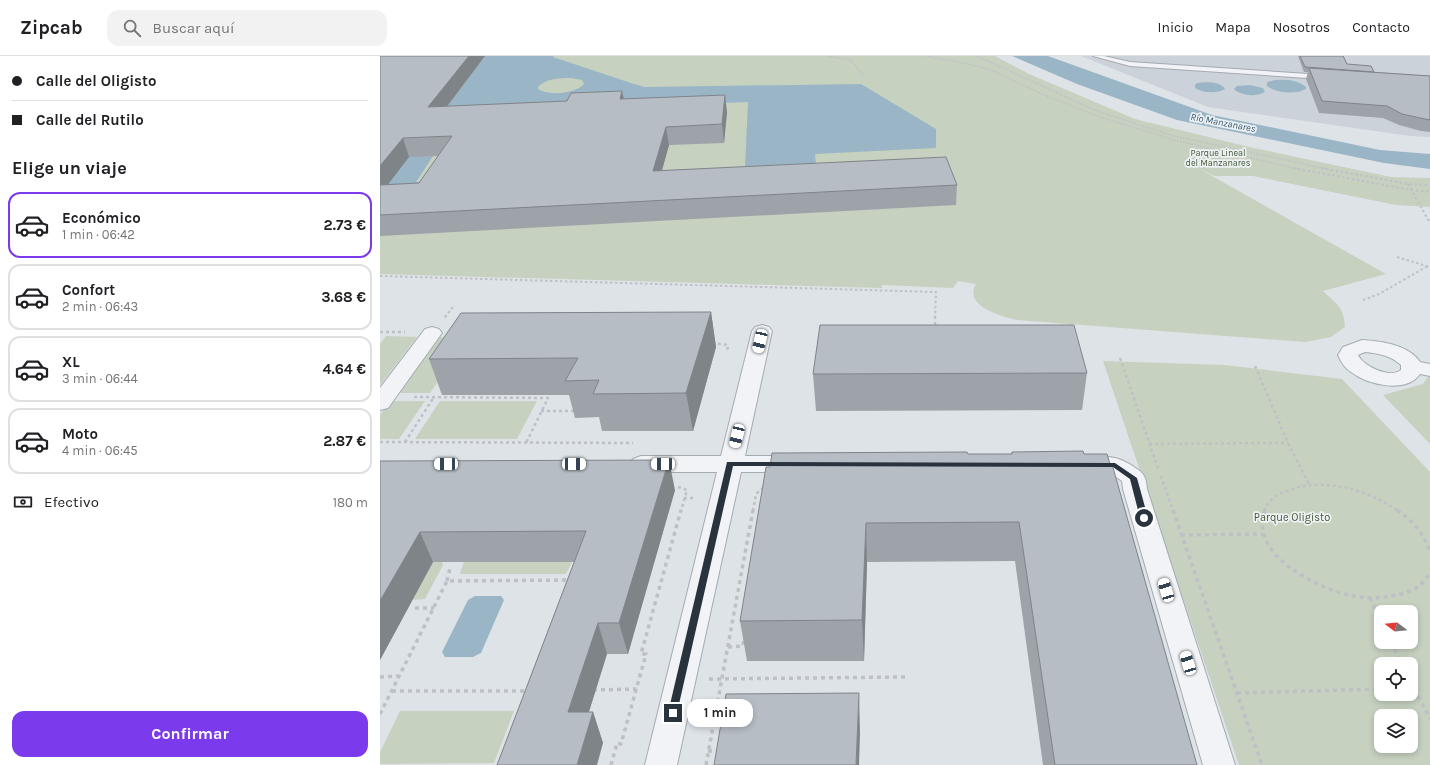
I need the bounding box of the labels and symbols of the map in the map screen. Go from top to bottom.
water label: Río Manzanares [1189,111,1257,135]
park label: Parque Lineal del Manzanares [1186,148,1251,168]
car [751,328,769,354]
car [728,423,746,449]
car [434,458,458,470]
car [562,458,586,470]
car [651,458,675,470]
route start [1135,509,1153,527]
park label: Parque Oligisto [1254,511,1330,524]
car [1157,577,1175,603]
north arrow [1374,605,1418,649]
car [1179,650,1197,676]
callout: 1 min [687,699,753,727]
route end [664,704,682,722]

